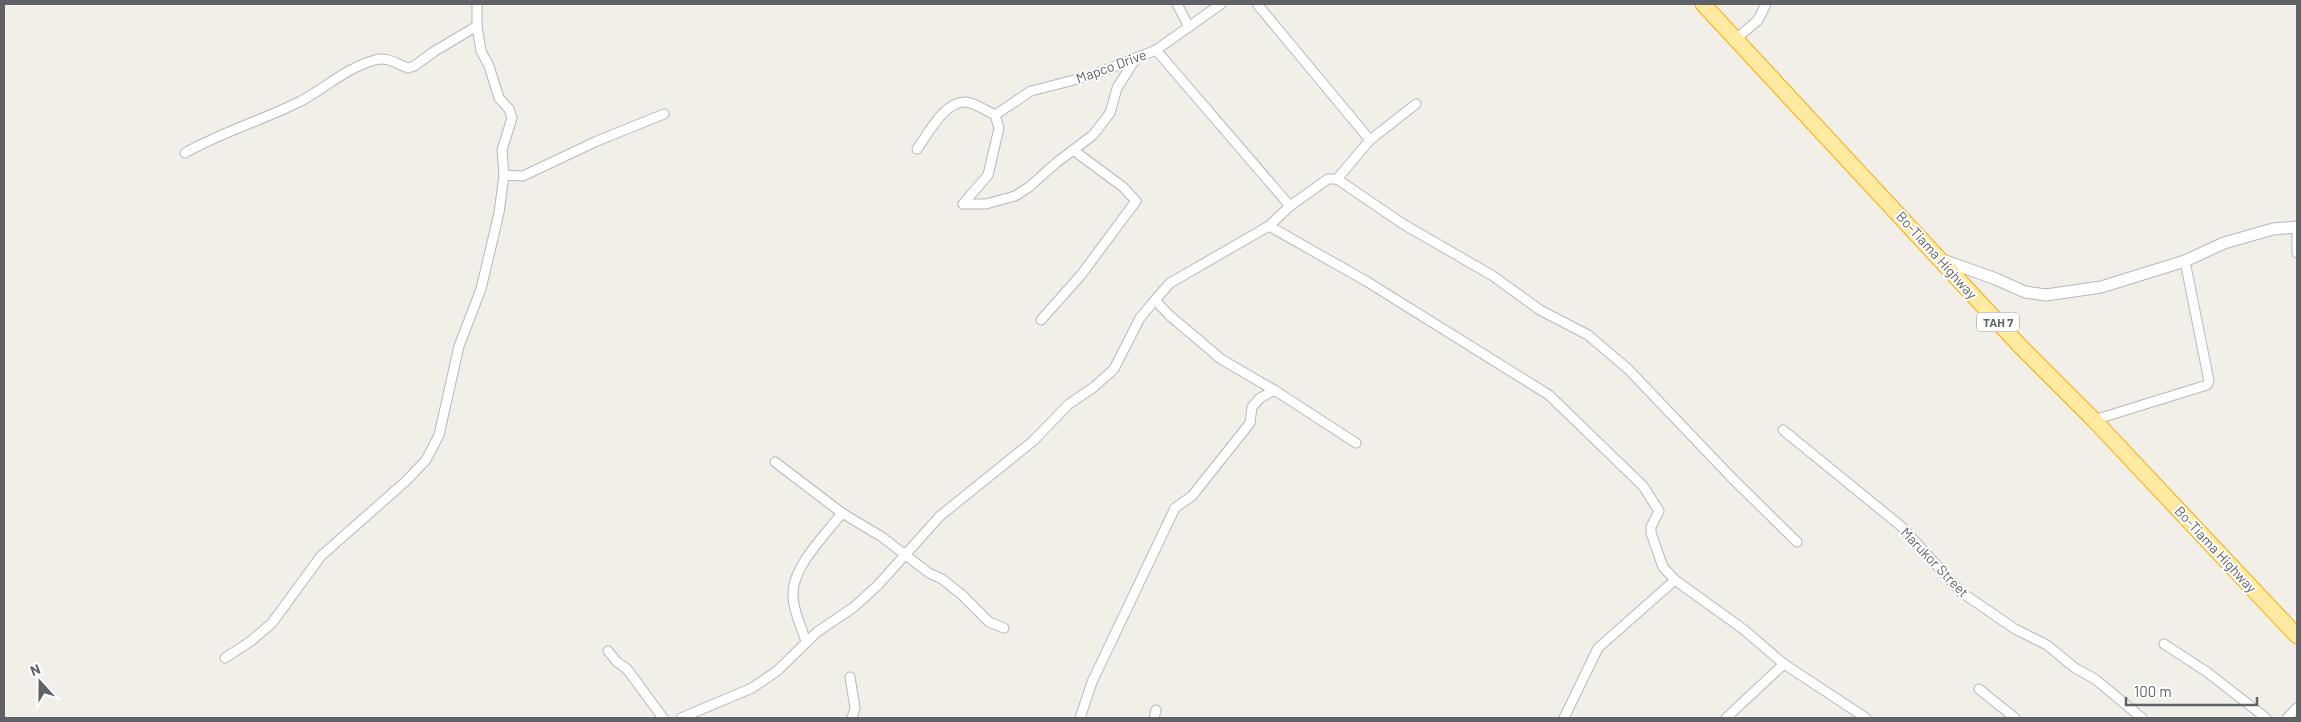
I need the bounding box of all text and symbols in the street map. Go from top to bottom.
street label: Mapco Drive [1073,45,1149,87]
street label: Bo-Tiama Highway [1893,208,1981,303]
road number: TAH 7 [1977,313,2019,332]
street label: Bo-Tiama Highway [2171,502,2261,596]
street label: Marukor Street [1898,524,1972,600]
north arrow [15,657,65,707]
text: N [28,660,43,679]
scale bar [2126,674,2257,706]
text: 100 m [2134,682,2172,700]

